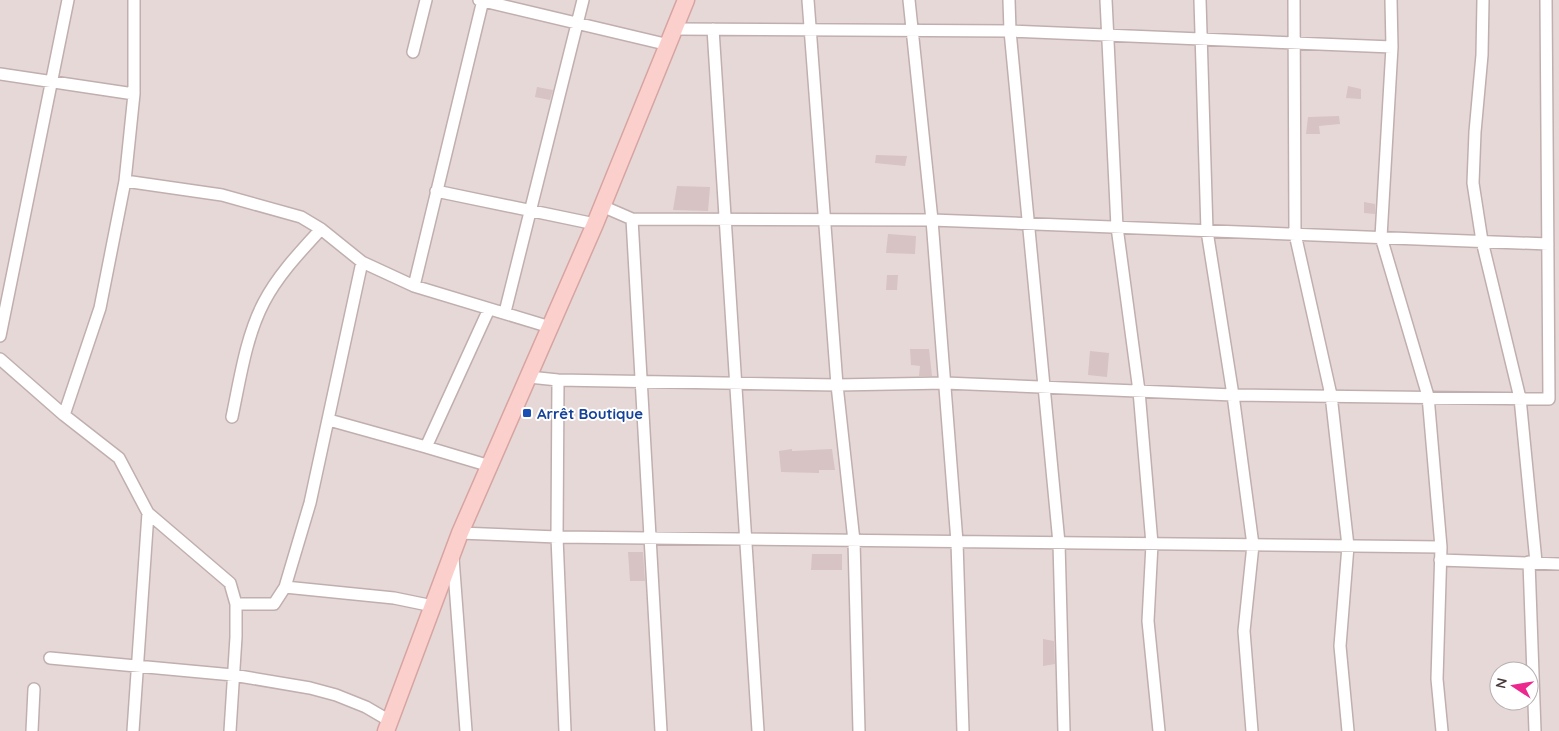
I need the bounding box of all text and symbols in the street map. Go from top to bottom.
place label: Arrêt Boutique [537,404,643,423]
marker: Arrêt Boutique [521,407,533,419]
north arrow [1489,661,1539,711]
text: N [1491,676,1511,690]

